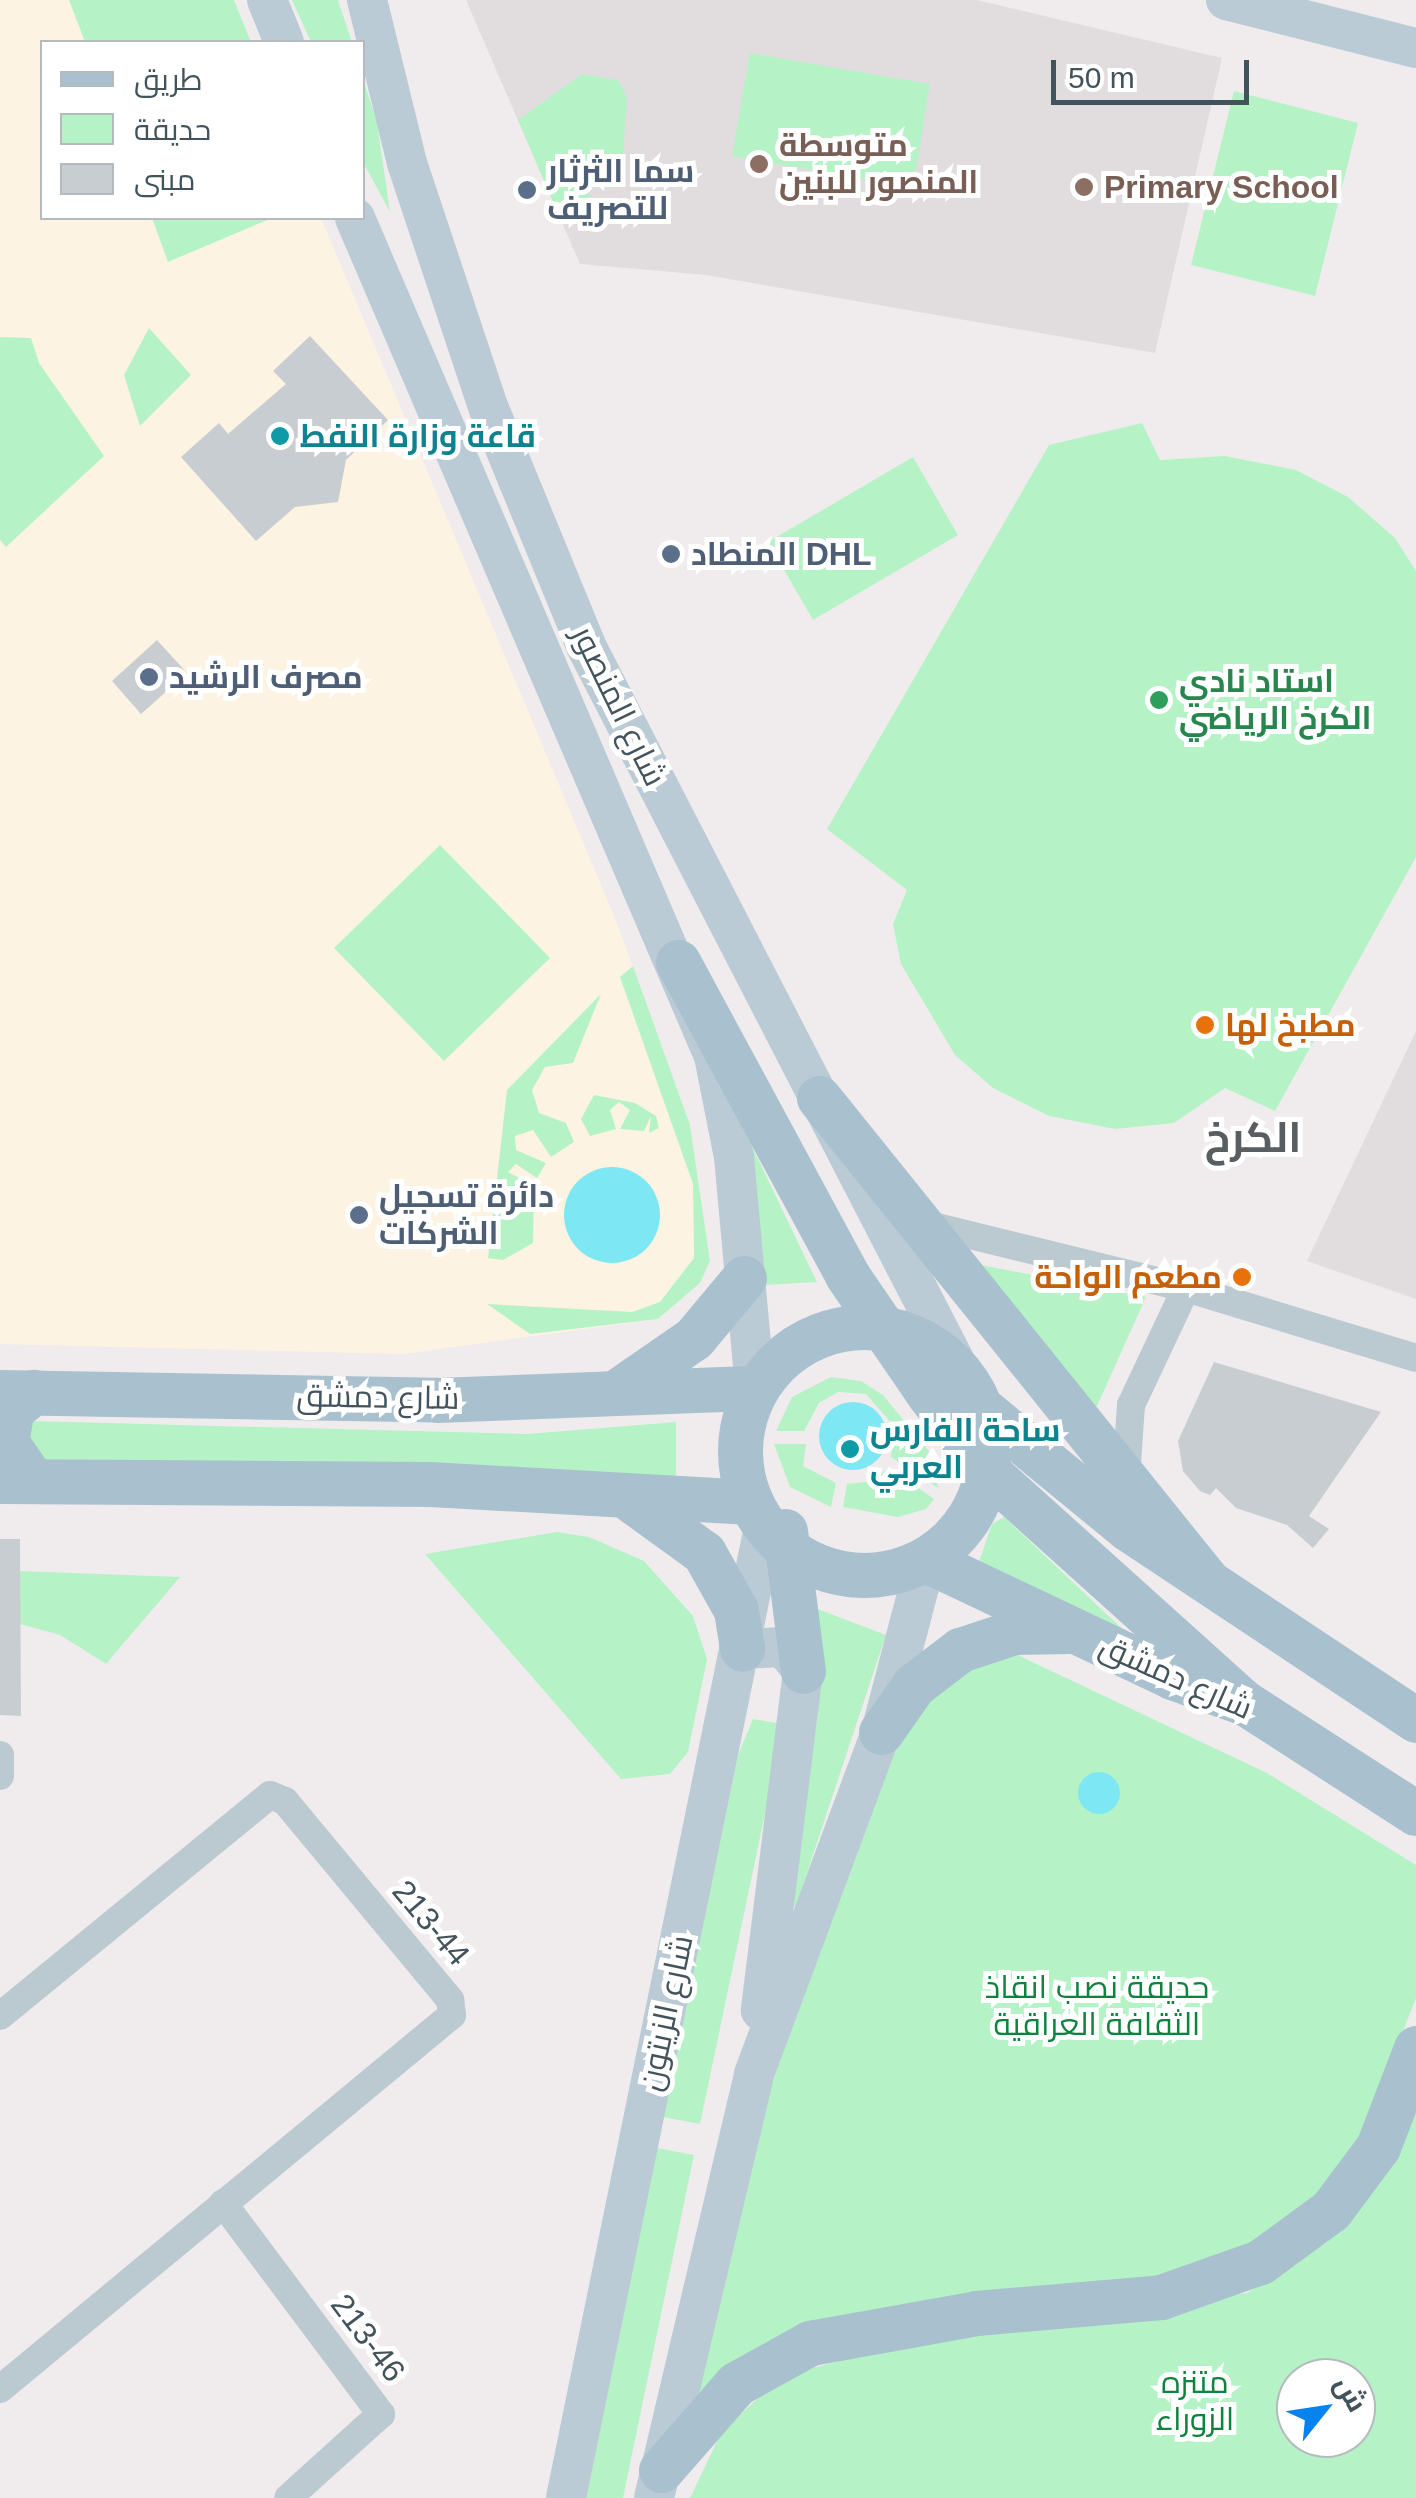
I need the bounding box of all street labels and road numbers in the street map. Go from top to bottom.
street label: شارع المنصور [564,620,674,792]
street label: شارع دمشق [296,1376,460,1418]
street label: شارع دمشق [1094,1626,1258,1728]
street label: 213-44 [384,1872,478,1974]
street label: شارع الزيتون [631,1932,701,2094]
street label: 213-46 [323,2287,413,2389]

